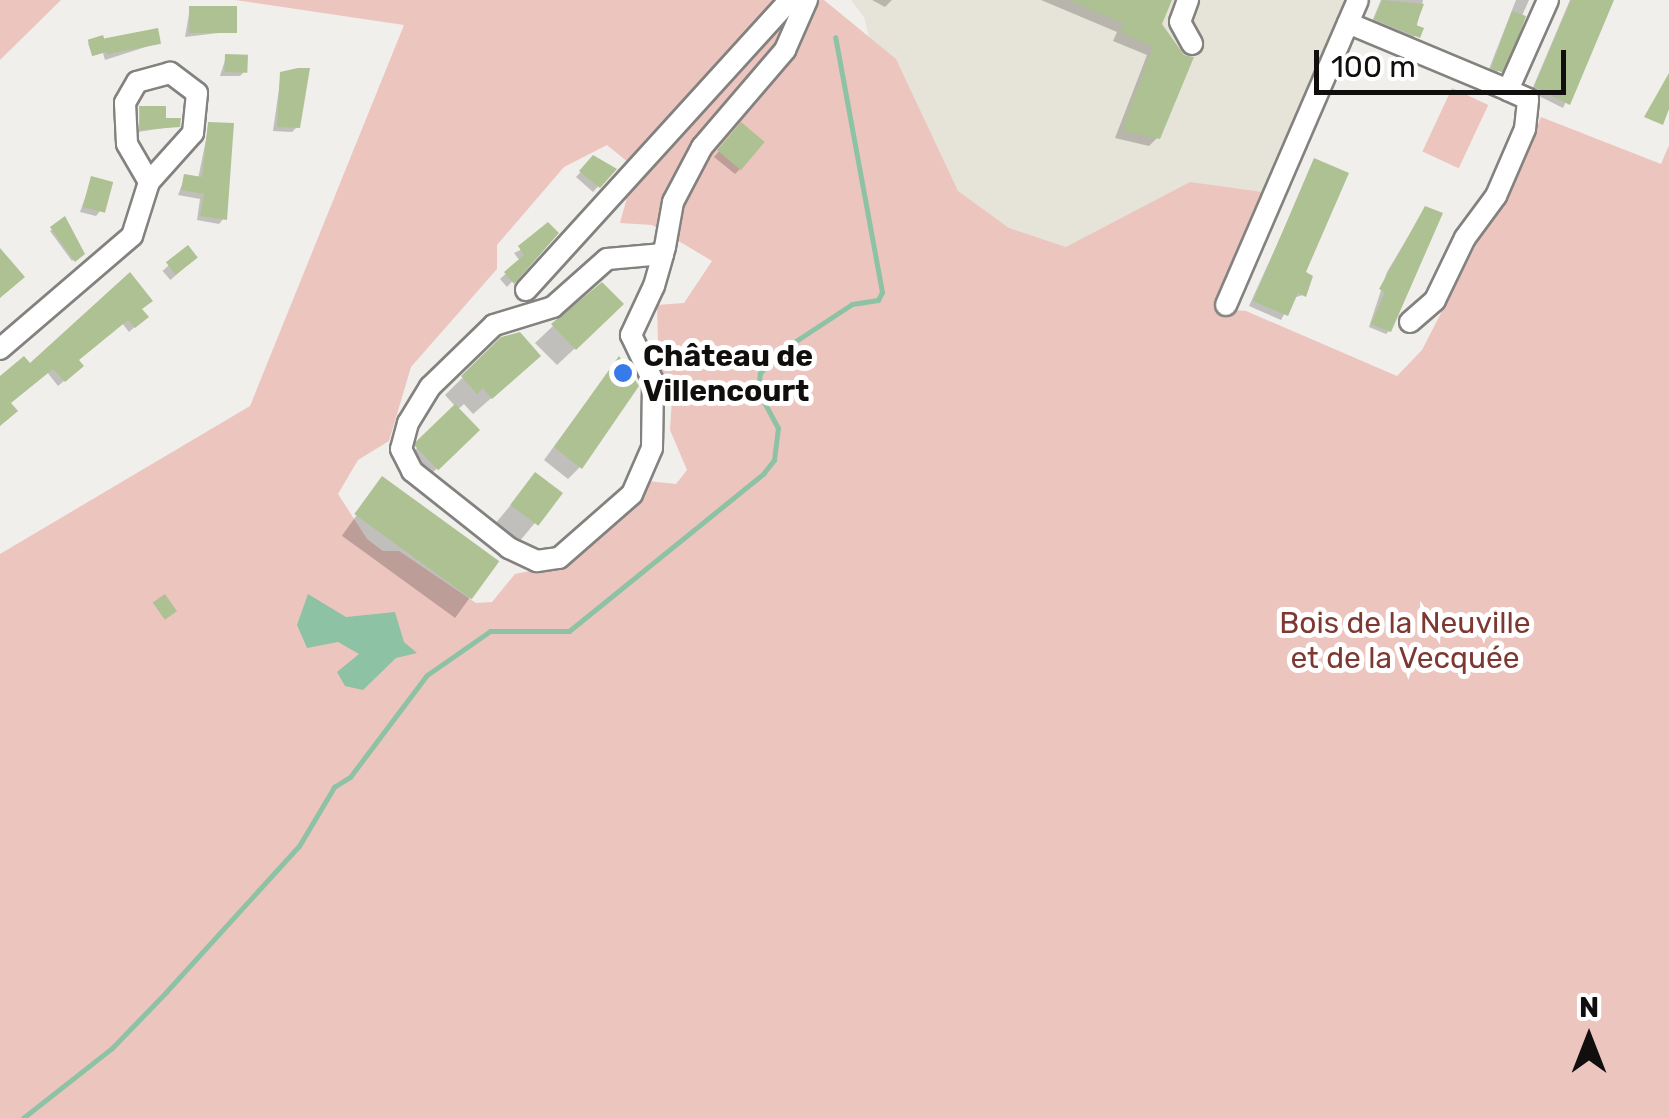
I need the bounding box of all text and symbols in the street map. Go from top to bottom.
scale bar [1319,30,1572,92]
text: 100 m [1331,49,1416,85]
place label: Château de Villencourt [643,338,813,408]
marker: Château de Villencourt [612,362,634,384]
park label: Bois de la Neuville et de la Vecquée [1279,605,1531,676]
north arrow [1539,988,1639,1088]
text: N [1579,991,1599,1024]

